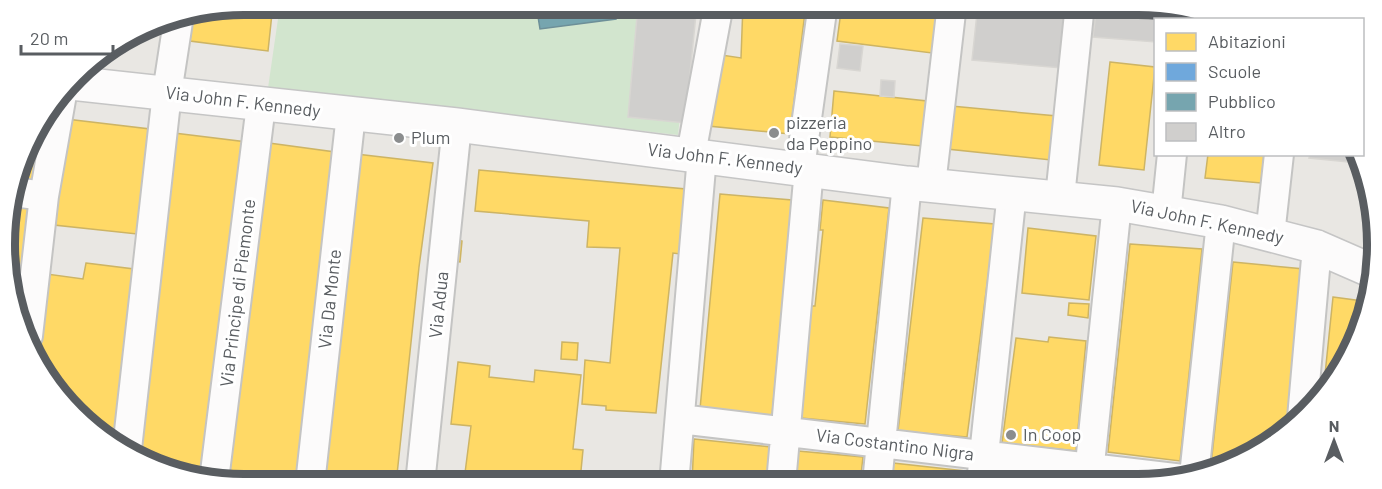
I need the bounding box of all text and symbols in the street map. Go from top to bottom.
scale bar [21,18,112,56]
legend [1154,18,1364,156]
text: 20 m [30,27,68,49]
text: Abitazioni [1208,30,1286,52]
text: Scuole [1208,60,1261,82]
street label: Via John F. Kennedy [164,81,322,121]
text: Pubblico [1208,90,1276,112]
place label: pizzeria da Peppino [786,111,872,154]
text: Altro [1208,120,1246,142]
place label: Plum [411,126,450,148]
marker: pizzeria da Peppino [767,126,781,140]
marker: Plum [392,131,406,145]
street label: Via John F. Kennedy [646,138,804,178]
street label: Via John F. Kennedy [1129,194,1286,248]
street label: Via Principe di Piemonte [215,198,259,388]
street label: Via Da Monte [313,248,345,350]
street label: Via Adua [424,270,452,340]
north arrow [1304,411,1364,471]
text: N [1329,416,1339,435]
street label: Via Costantino Nigra [815,423,975,465]
place label: In Coop [1023,423,1081,445]
marker: In Coop [1004,428,1018,442]

